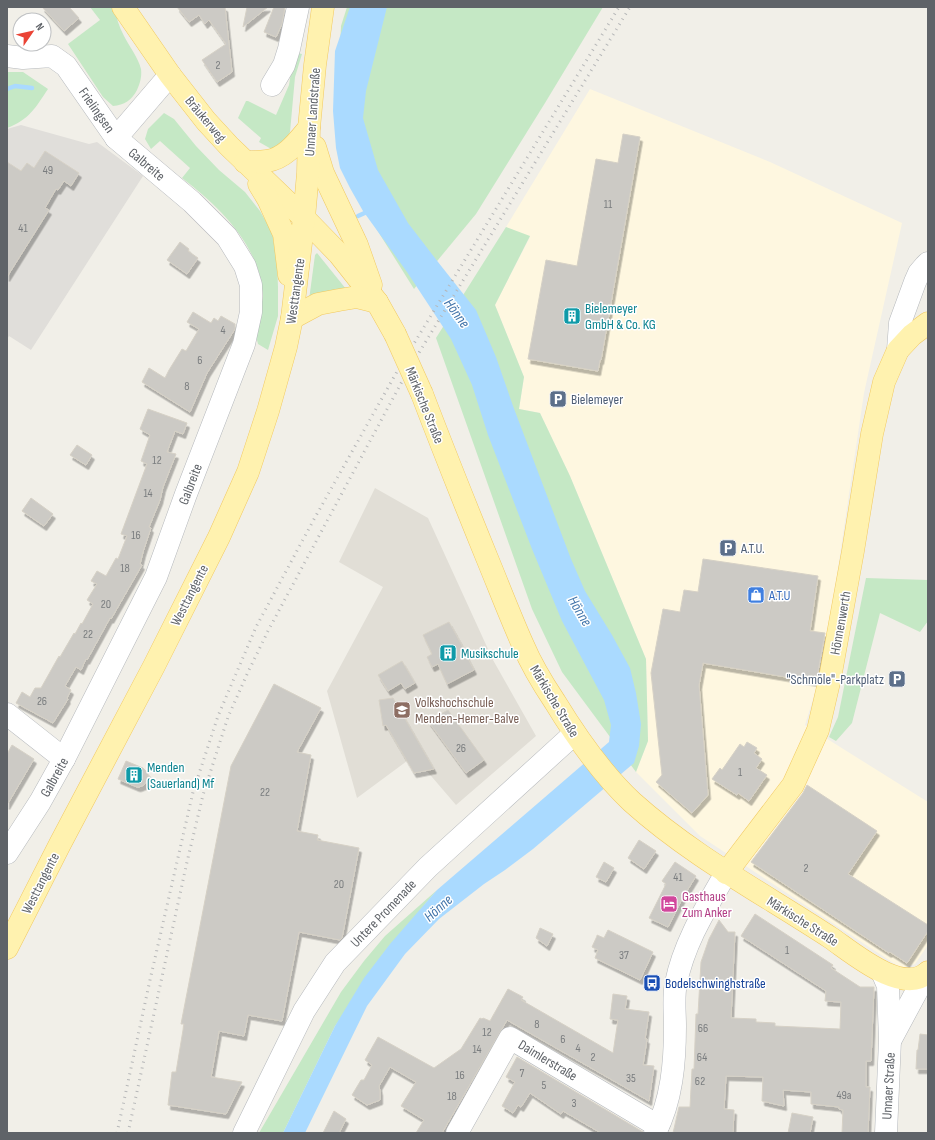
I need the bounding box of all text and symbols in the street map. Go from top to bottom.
north arrow [12,12,52,52]
text: N [33,21,47,33]
house number: 2 [216,58,221,73]
street label: Unnaer Landstraße [301,67,324,157]
street label: Frielingsen [75,84,118,136]
street label: Bräukerweg [181,93,230,146]
street label: Galbreite [125,144,168,185]
house number: 49 [43,163,53,178]
house number: 11 [604,197,613,212]
house number: 41 [18,221,28,236]
street label: Westtangente [282,257,309,325]
water label: Hönne [440,295,474,332]
place label: Bielemeyer GmbH & Co. KG [585,300,656,333]
building icon: Bielemeyer GmbH & Co. KG [562,306,582,326]
house number: 4 [220,323,226,338]
house number: 6 [197,353,203,368]
street label: Märkische Straße [401,364,448,446]
house number: 8 [184,379,190,394]
parking icon: Bielemeyer [548,389,568,409]
place label: Bielemeyer [571,391,623,408]
house number: 12 [152,453,162,468]
street label: Galbreite [175,461,206,507]
house number: 14 [143,486,153,501]
house number: 16 [131,528,141,543]
parking icon: A.T.U. [718,538,738,558]
place label: A.T.U. [740,540,765,557]
house number: 18 [120,561,130,576]
street label: Westtangente [167,562,212,629]
shop icon: A.T.U [746,585,766,605]
place label: A.T.U [768,587,790,604]
street label: Hönnenwerth [827,590,854,656]
water label: Hönne [563,593,596,630]
house number: 20 [101,597,111,612]
house number: 22 [83,627,93,642]
building icon: Musikschule [438,643,458,663]
place label: Musikschule [461,645,519,662]
street label: Märkische Straße [526,662,583,740]
parking icon: "Schmöle"-Parkplatz [887,669,907,689]
place label: "Schmöle"-Parkplatz [786,671,884,688]
house number: 26 [37,694,47,709]
place label: Volkshochschule Menden-Hemer-Balve [415,694,519,727]
school or university icon: Volkshochschule Menden-Hemer-Balve [392,700,412,720]
house number: 26 [456,741,466,756]
street label: Galbreite [37,755,72,800]
place label: Menden (Sauerland) Mf [147,759,215,792]
building icon: Menden (Sauerland) Mf [124,765,144,785]
house number: 1 [738,765,743,780]
house number: 22 [260,785,270,800]
street label: Westtangente [18,850,63,917]
house number: 2 [804,861,809,876]
house number: 41 [673,870,683,885]
street label: Untere Promenade [347,876,420,951]
house number: 20 [334,877,344,892]
place label: Gasthaus Zum Anker [682,888,732,921]
water label: Hönne [420,891,457,926]
street label: Märkische Straße [764,893,842,950]
hotel icon: Gasthaus Zum Anker [659,894,679,914]
house number: 1 [785,943,790,958]
house number: 37 [619,948,629,963]
bus stop icon: Bodelschwinghstraße [642,973,662,993]
place label: Bodelschwinghstraße [665,975,766,992]
house number: 8 [534,1017,540,1032]
house number: 66 [698,1021,708,1036]
house number: 12 [482,1025,492,1040]
house number: 6 [560,1032,566,1047]
street label: Daimlerstraße [515,1036,580,1085]
house number: 4 [575,1041,581,1056]
house number: 14 [472,1042,482,1057]
house number: 2 [591,1050,596,1065]
house number: 64 [697,1050,707,1065]
street label: Unnaer Straße [878,1052,899,1120]
house number: 7 [520,1066,525,1081]
house number: 16 [455,1068,465,1083]
house number: 35 [626,1071,636,1086]
house number: 62 [695,1074,705,1089]
house number: 5 [542,1078,547,1093]
house number: 49a [837,1088,852,1103]
house number: 18 [447,1089,457,1104]
house number: 3 [571,1096,577,1111]

